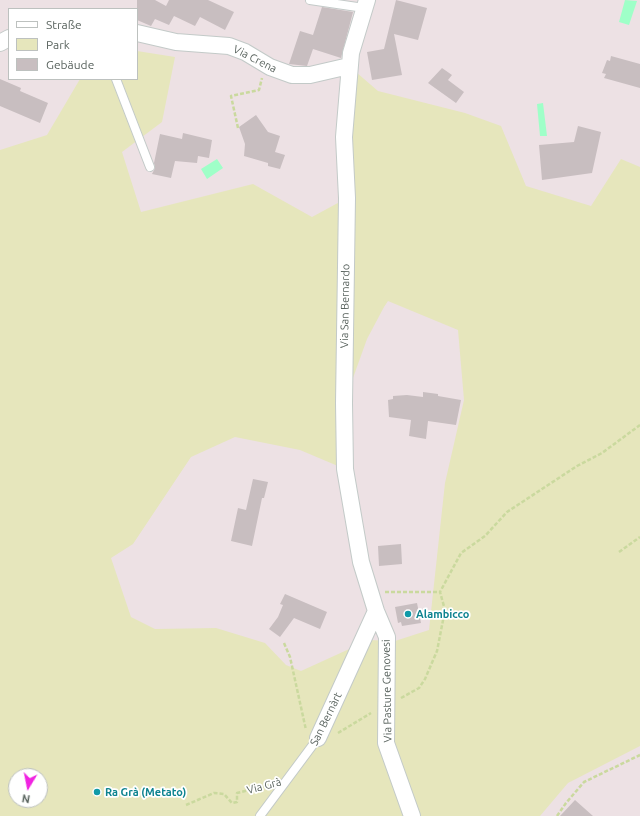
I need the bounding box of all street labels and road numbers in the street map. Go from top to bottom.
street label: Via Crena [231,42,279,76]
street label: Via San Bernardo [338,264,352,348]
street label: Via Pasture Genovesi [379,639,395,743]
street label: San Bernàrt [307,690,345,748]
street label: Via Grà [245,775,283,797]

